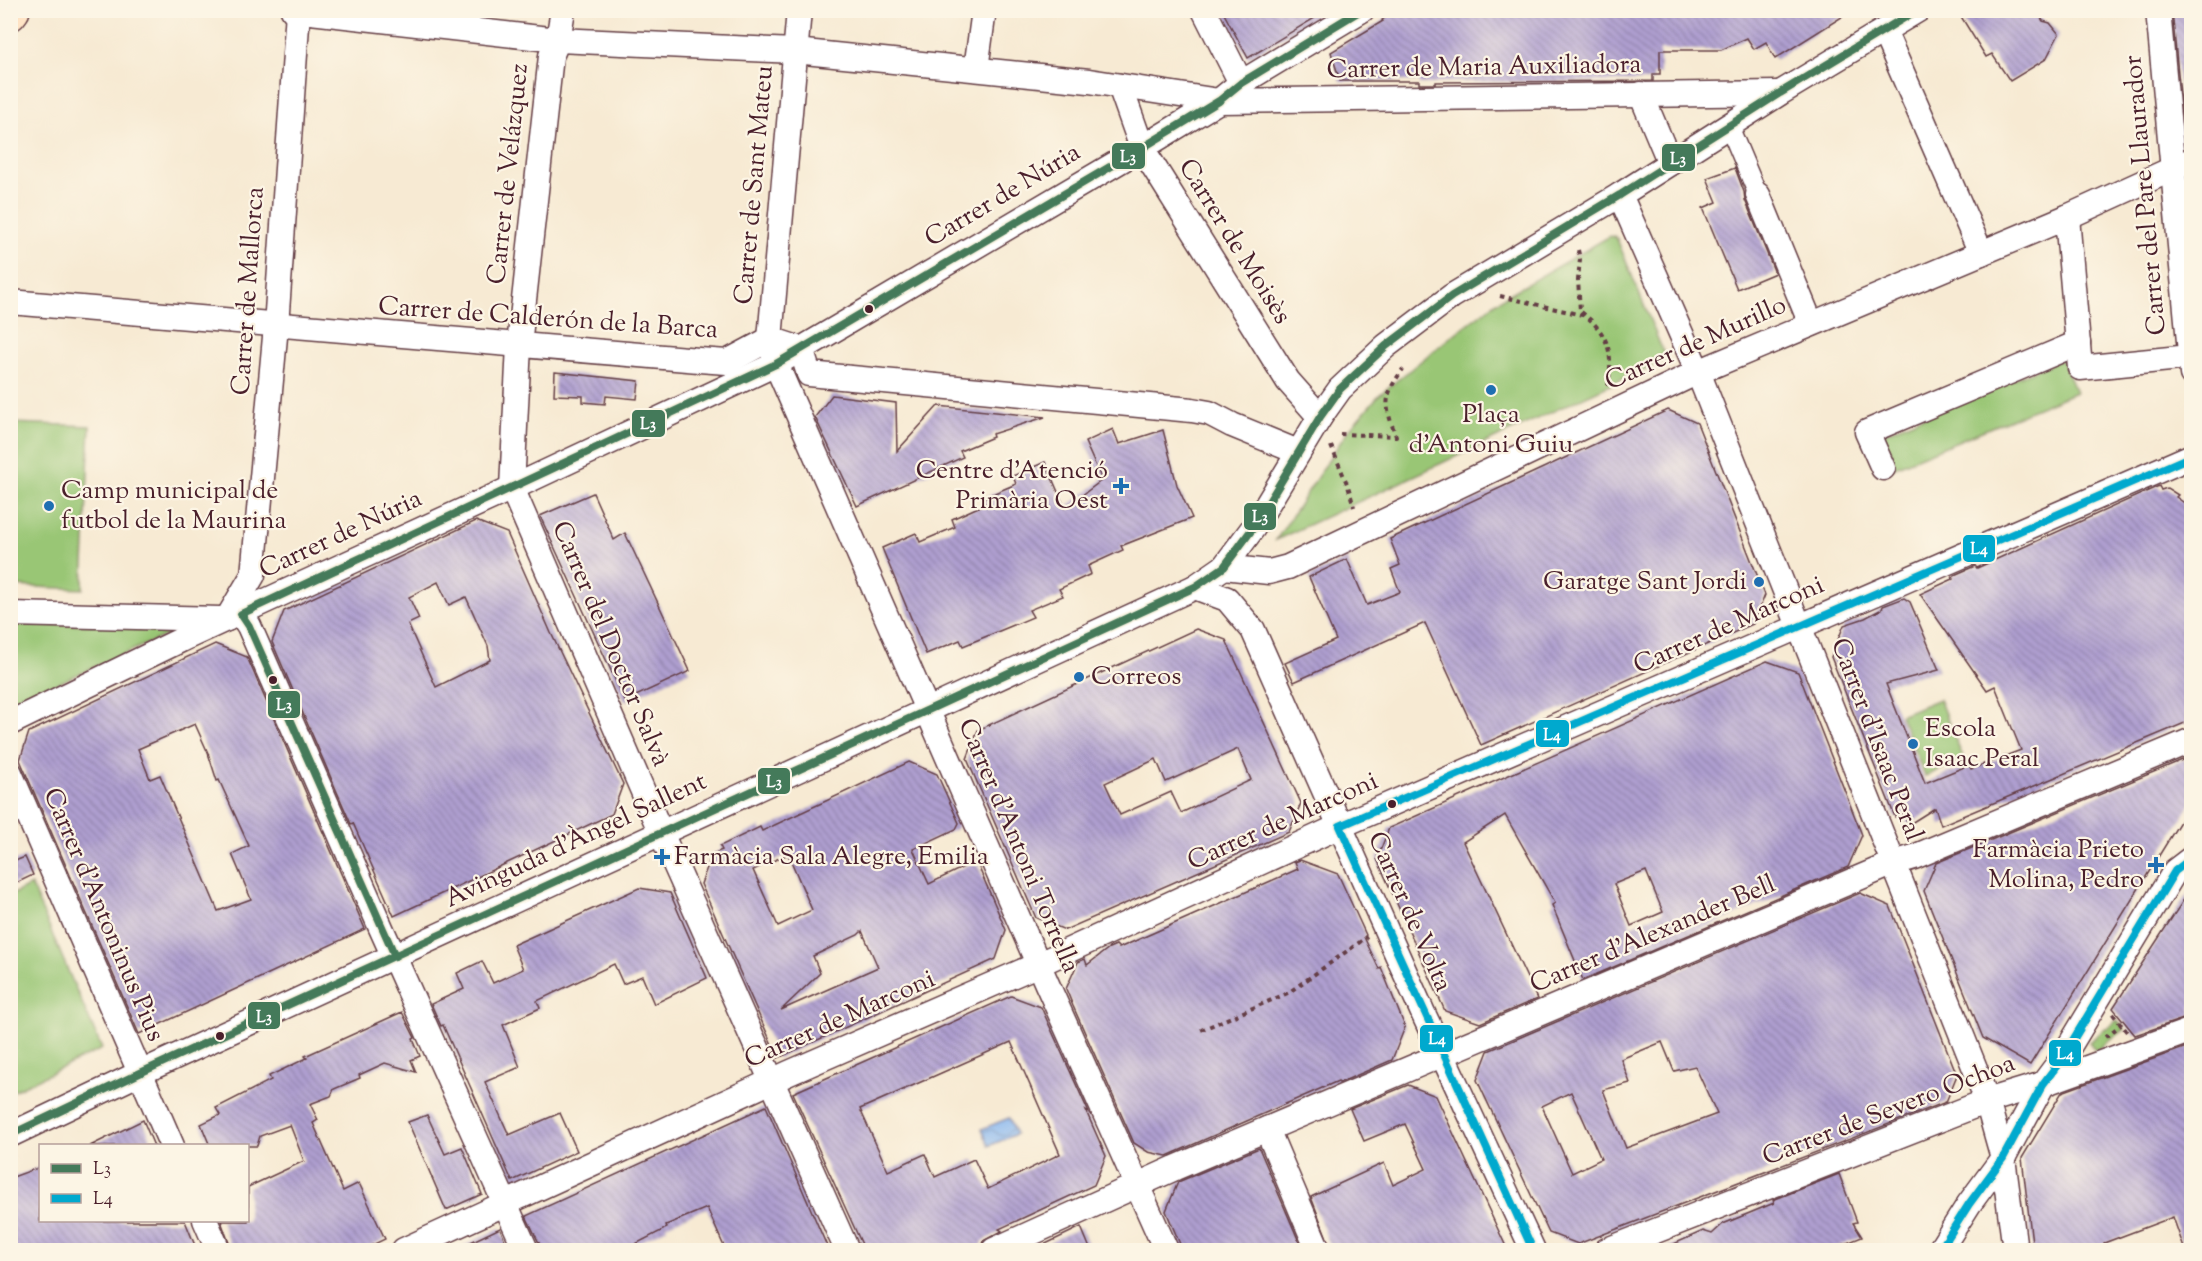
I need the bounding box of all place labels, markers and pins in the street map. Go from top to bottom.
unlabelled marker [863,303,875,315]
marker: Plaça d'Antoni Guiu [1484,383,1498,397]
place label: Plaça d'Antoni Guiu [1409,397,1573,464]
place label: Centre d'Atenció Primària Oest [916,453,1108,520]
place label: Camp municipal de futbol de la Maurina [61,473,287,540]
marker: Centre d'Atenció Primària Oest [1112,477,1130,495]
marker: Camp municipal de futbol de la Maurina [42,499,56,513]
place label: Garatge Sant Jordi [1543,564,1747,601]
marker: Garatge Sant Jordi [1752,575,1766,589]
place label: Correos [1091,659,1182,696]
marker: Correos [1072,670,1086,684]
unlabelled marker [267,674,279,686]
place label: Escola Isaac Peral [1925,711,2039,778]
marker: Escola Isaac Peral [1906,737,1920,751]
unlabelled marker [1386,798,1398,810]
place label: Farmàcia Prieto Molina, Pedro [1972,832,2144,899]
place label: Farmàcia Sala Alegre, Emilia [674,839,989,876]
marker: Farmàcia Sala Alegre, Emilia [655,850,669,864]
marker: Farmàcia Prieto Molina, Pedro [2149,858,2163,872]
unlabelled marker [214,1030,226,1042]

